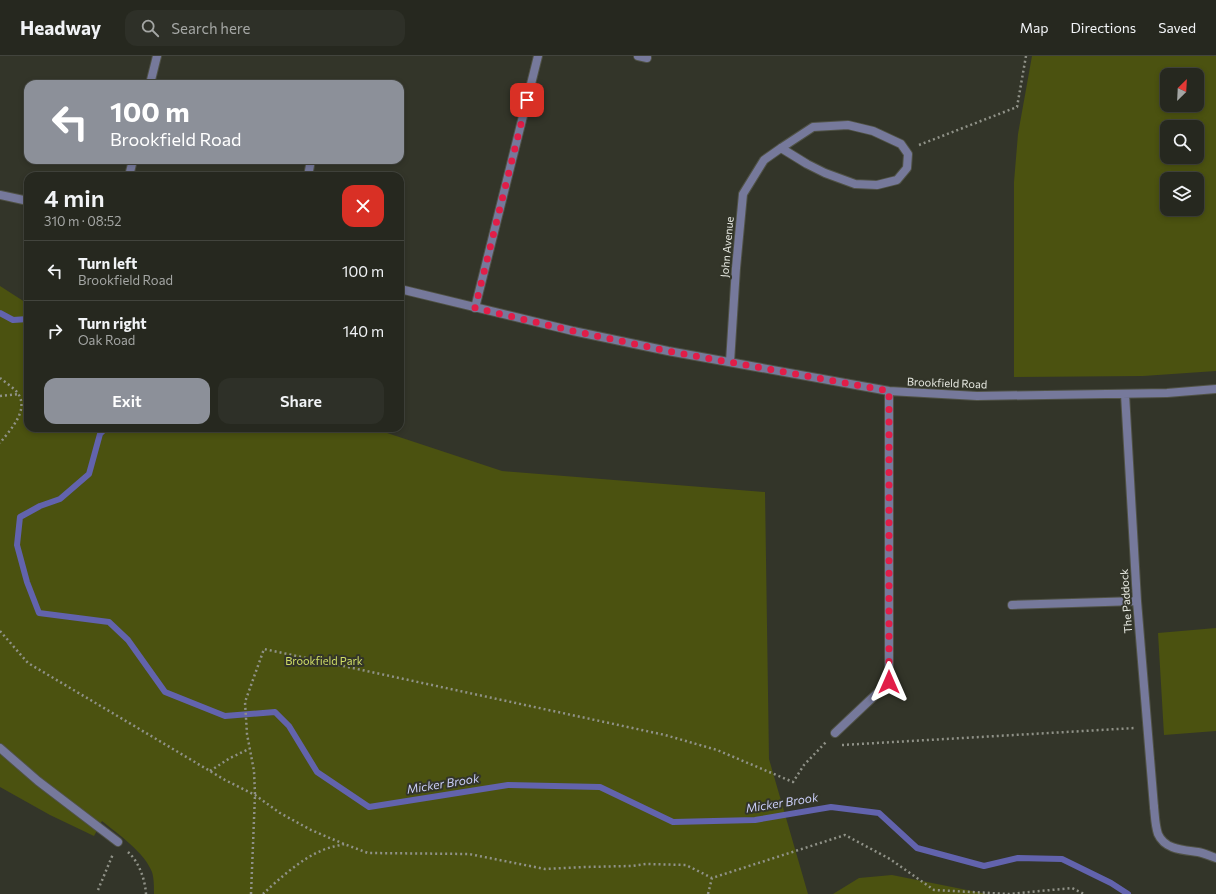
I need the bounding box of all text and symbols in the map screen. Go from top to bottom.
search box [125,10,405,46]
text: Headway [20,16,101,39]
icon: search [139,17,161,39]
text: Search here [171,19,251,37]
text: Map [1020,19,1049,36]
text: Directions [1071,19,1136,36]
text: Saved [1158,19,1196,36]
north arrow [1160,68,1204,112]
map controls [1160,68,1204,216]
pin [510,83,544,117]
icon: arrive [516,89,538,111]
text: 100 m [110,94,190,128]
icon: left [44,96,96,148]
button: search [1160,120,1204,164]
text: Brookfield Road [110,128,241,150]
button: layers [1160,172,1204,216]
text: 4 min [44,183,105,212]
button: close [342,185,384,227]
text: 310 m · 08:52 [44,213,121,229]
street label: John Avenue [717,216,737,278]
text: Turn left [78,254,137,272]
icon: left [44,260,66,282]
text: 100 m [342,262,384,280]
text: Brookfield Road [78,272,173,288]
text: Turn right [78,314,147,332]
icon: right [44,320,66,342]
text: 140 m [343,322,384,340]
text: Oak Road [78,332,135,348]
street label: Brookfield Road [907,375,987,390]
button: Exit [44,378,210,424]
button: Share [218,378,384,424]
street label: The Paddock [1117,568,1134,634]
park label: Brookfield Park [285,654,363,667]
position arrow [868,661,910,703]
water label: Micker Brook [406,770,481,796]
water label: Micker Brook [745,789,820,815]

